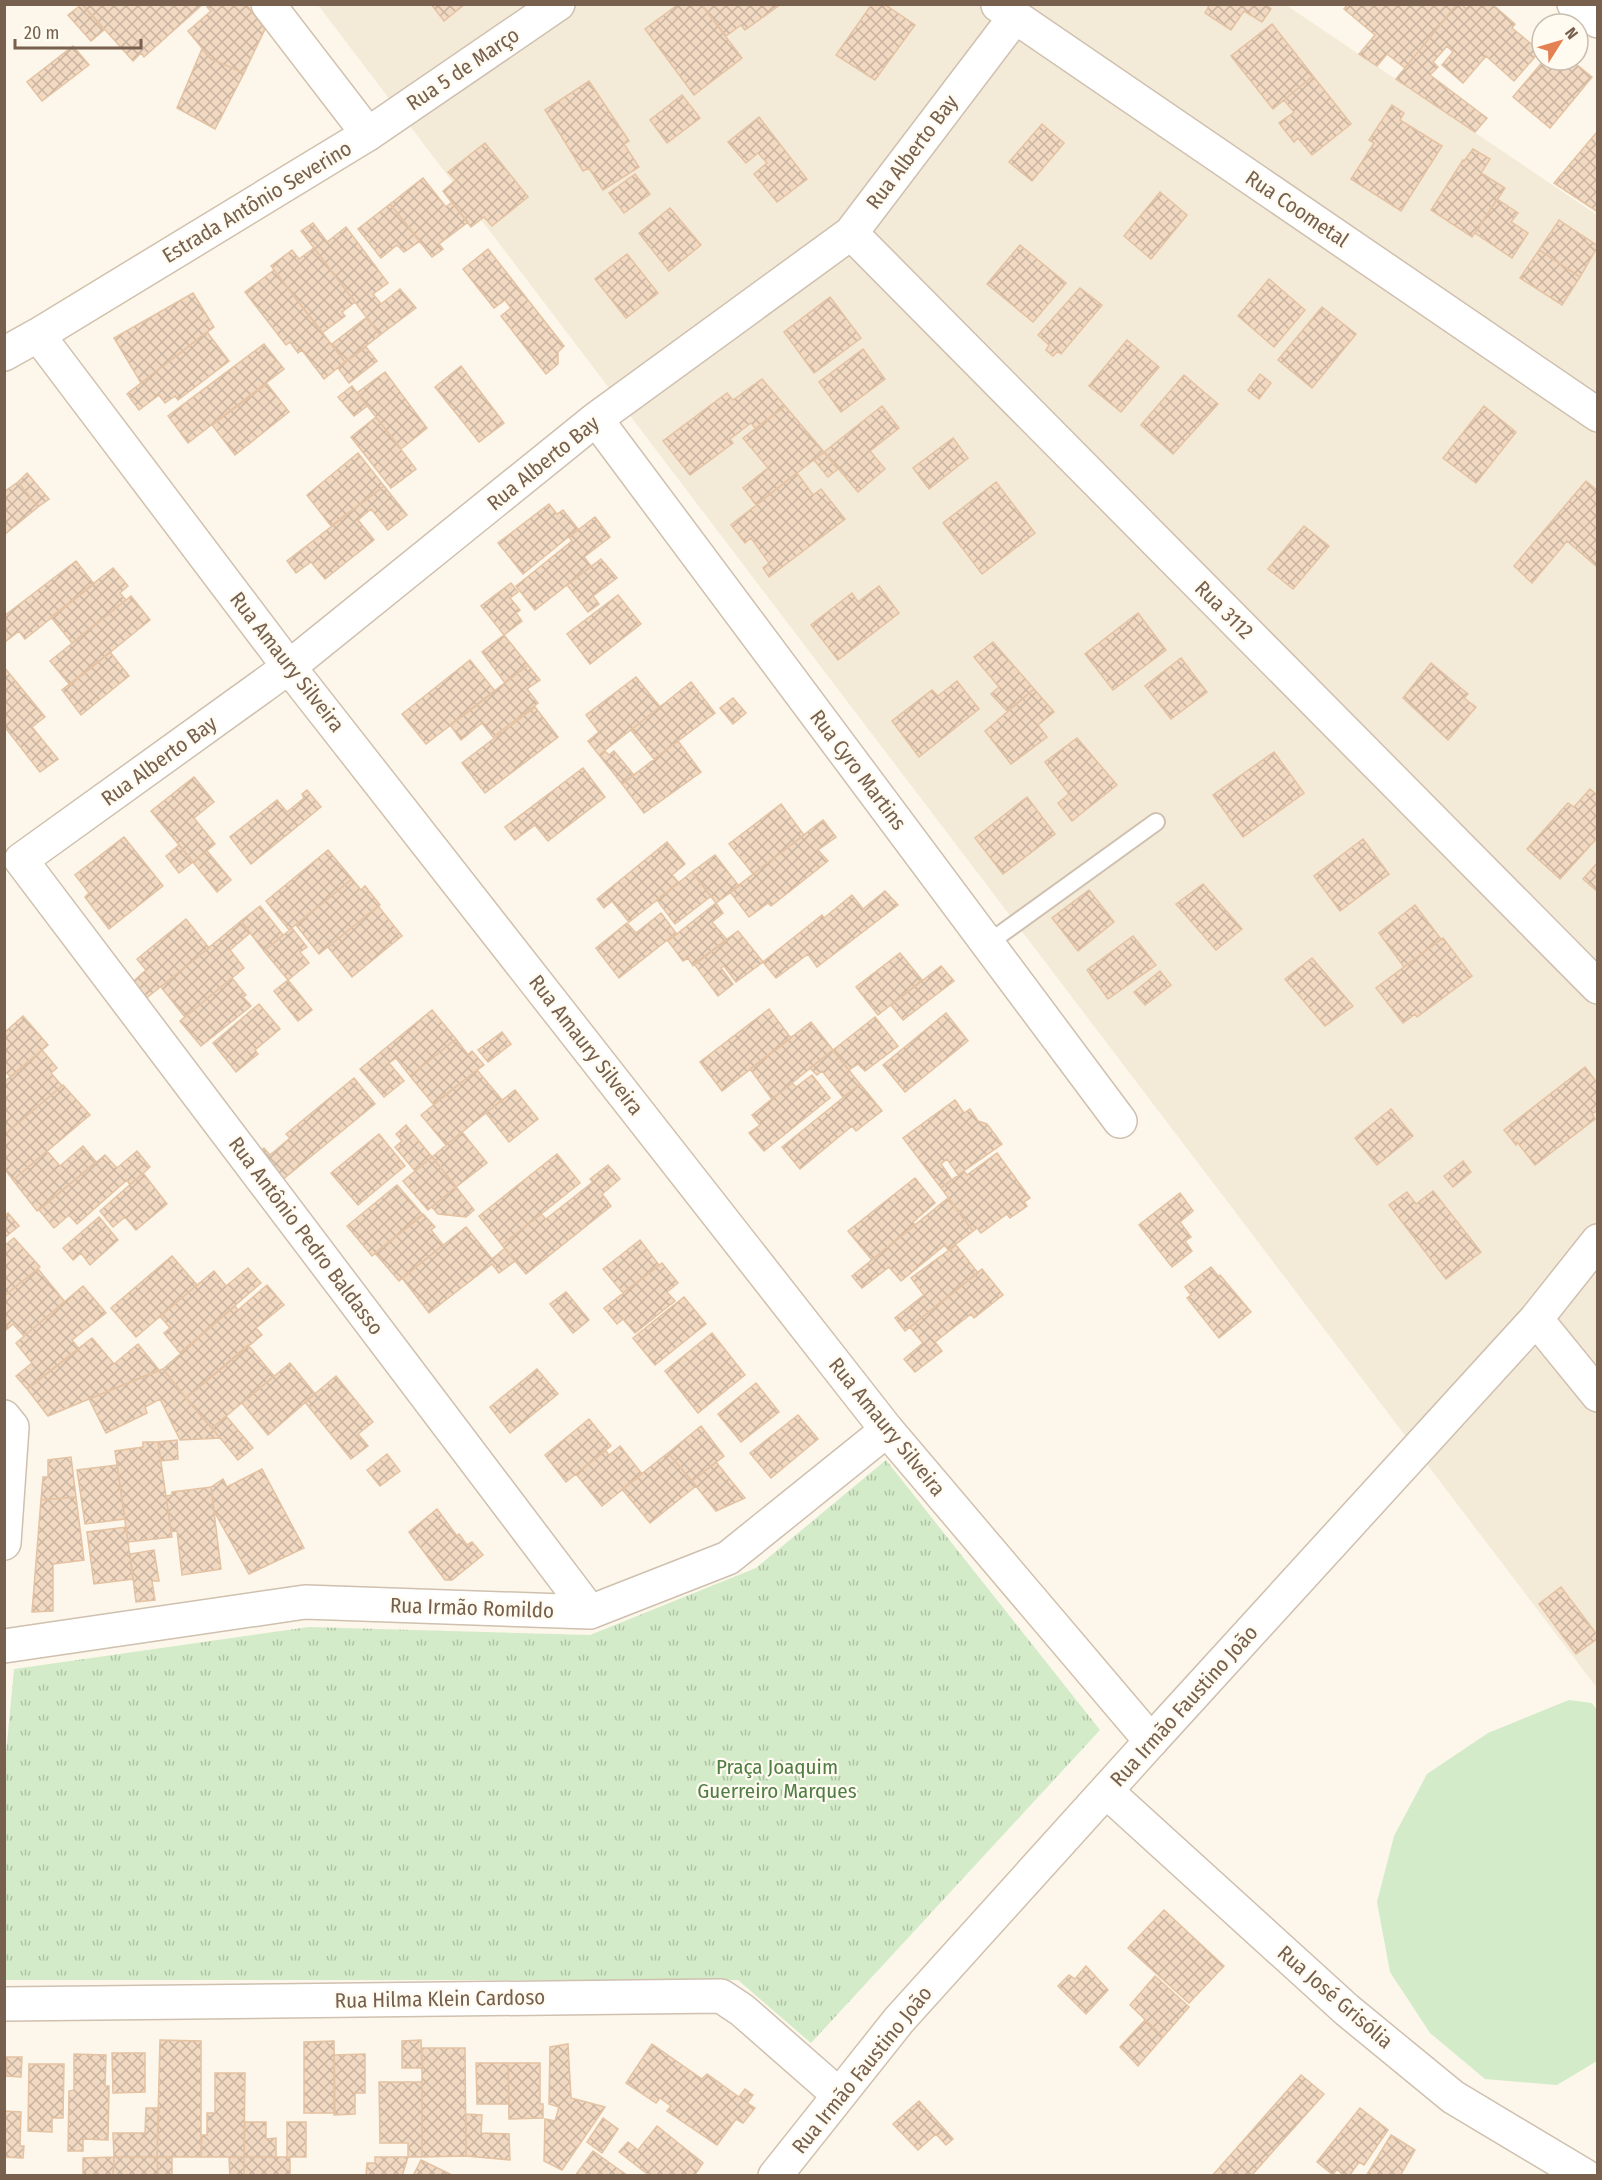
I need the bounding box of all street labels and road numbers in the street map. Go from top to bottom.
street label: Rua 5 de Março [402,22,524,116]
street label: Rua Alberto Bay [861,89,964,214]
street label: Estrada Antônio Severino [158,135,356,269]
street label: Rua Coometal [1240,165,1354,253]
street label: Rua Alberto Bay [482,410,605,516]
street label: Rua 3112 [1189,575,1259,645]
street label: Rua Amaury Silveira [224,587,350,737]
street label: Rua Cyro Martins [804,705,912,835]
street label: Rua Alberto Bay [96,710,222,812]
street label: Rua Amaury Silveira [523,970,649,1120]
street label: Rua Antônio Pedro Baldasso [223,1132,389,1340]
street label: Rua Amaury Silveira [823,1352,951,1502]
street label: Rua Irmão Romildo [389,1592,555,1624]
street label: Rua Irmão Faustino João [1105,1620,1263,1792]
street label: Rua José Grisólia [1272,1940,1398,2054]
street label: Rua Irmão Faustino João [786,1981,938,2159]
street label: Rua Hilma Klein Cardoso [334,1984,546,2014]

